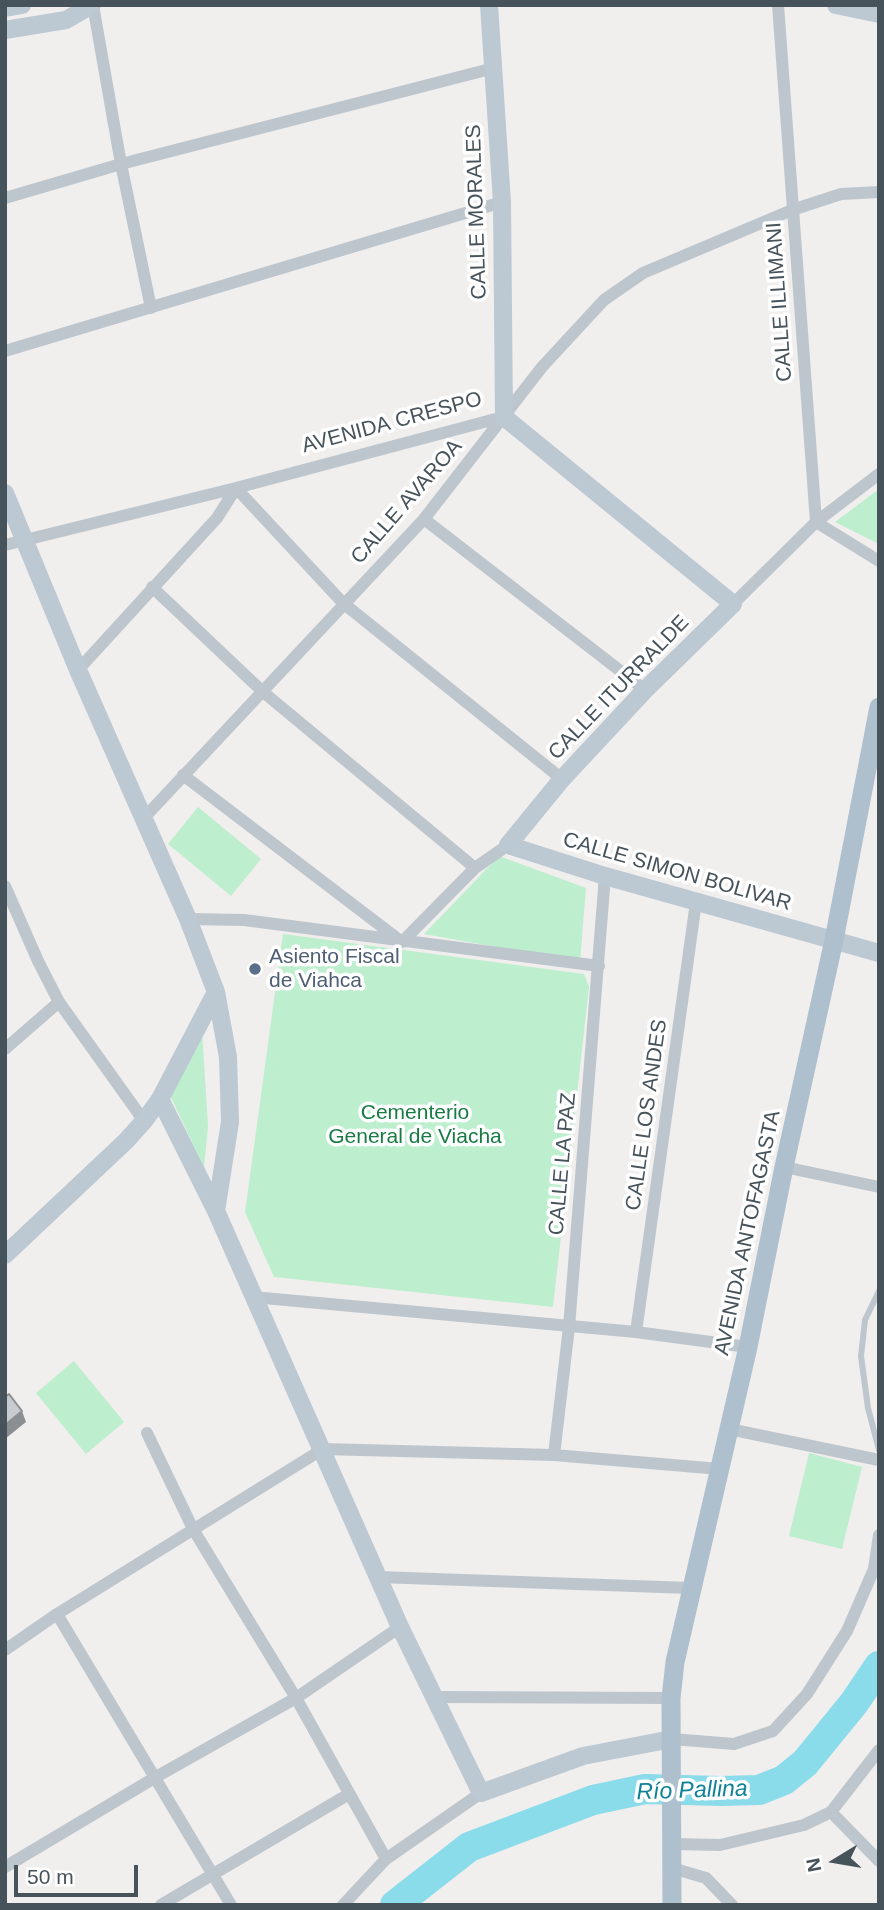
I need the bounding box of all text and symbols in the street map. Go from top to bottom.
street label: CALLE MORALES [461,124,493,300]
street label: CALLE ILLIMANI [762,221,798,383]
street label: AVENIDA CRESPO [299,387,485,459]
street label: CALLE AVAROA [346,435,468,569]
street label: CALLE ITURRALDE [543,610,695,766]
street label: CALLE SIMON BOLIVAR [560,827,794,917]
place label: Asiento Fiscal de Viahca [269,944,400,994]
marker: Asiento Fiscal de Viahca [247,961,263,977]
street label: CALLE LOS ANDES [621,1018,673,1212]
street label: CALLE LA PAZ [544,1092,582,1236]
park label: Cementerio General de Viacha [328,1100,502,1150]
street label: AVENIDA ANTOFAGASTA [710,1108,786,1358]
water label: Río Pallina [636,1775,748,1807]
north arrow [800,1826,870,1896]
scale bar [18,1850,142,1894]
text: N [802,1856,826,1874]
text: 50 m [27,1865,74,1888]

